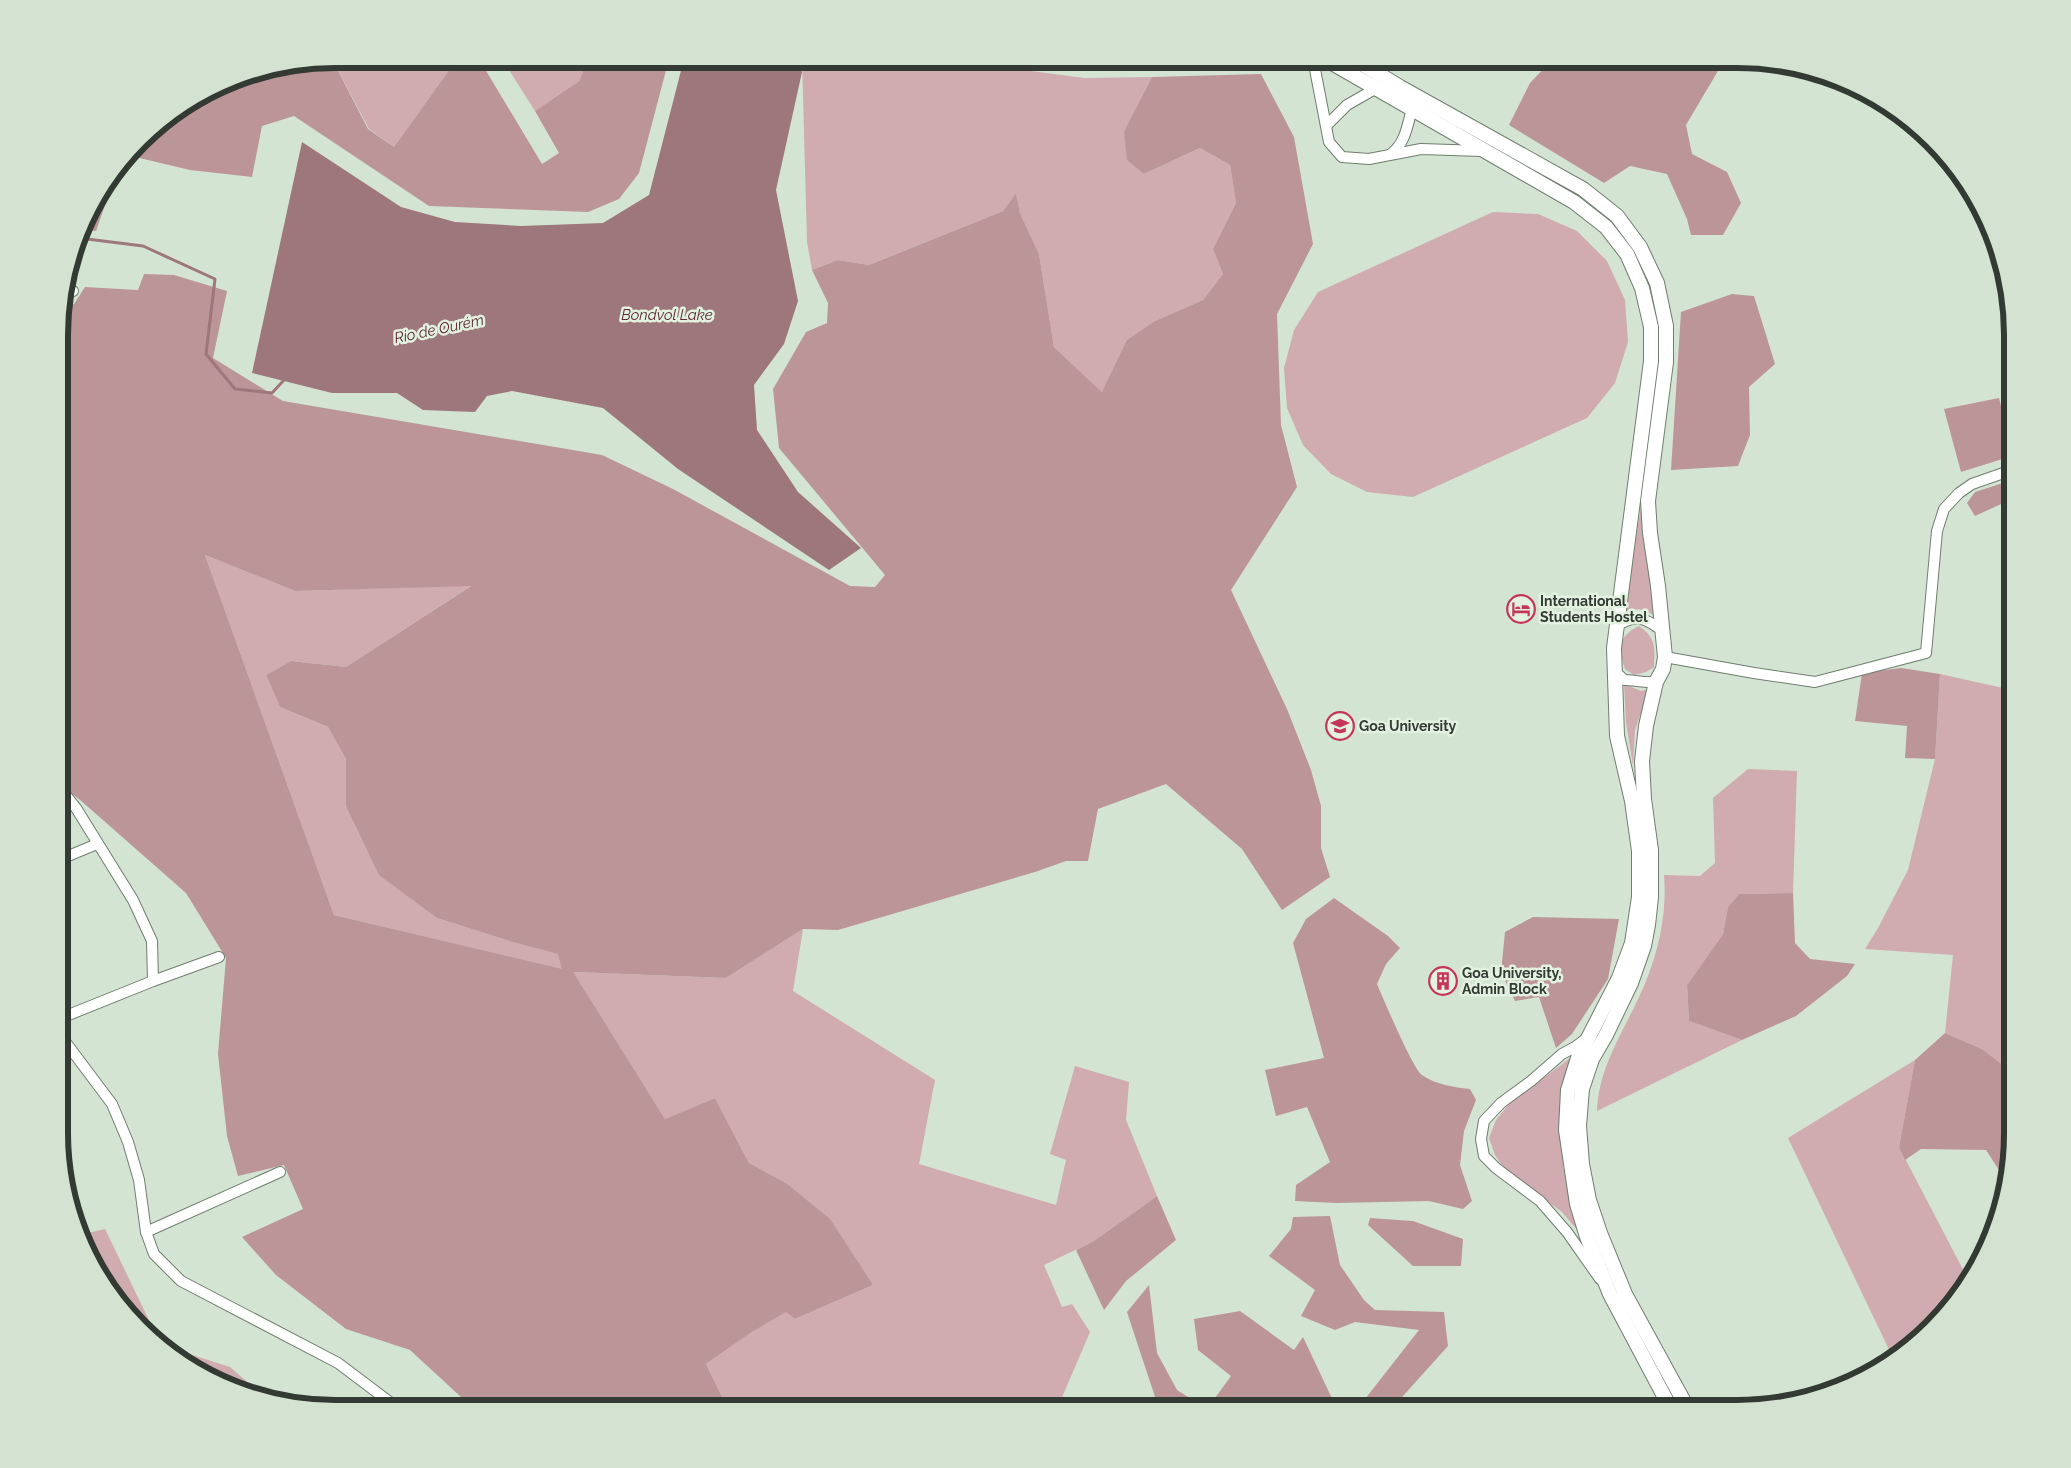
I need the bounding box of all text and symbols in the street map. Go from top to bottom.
water label: Bondvol Lake [621,306,713,324]
water label: Rio de Ourém [393,311,485,347]
place label: International Students Hostel [1540,593,1648,625]
hotel icon: International Students Hostel [1506,594,1536,624]
school or university icon: Goa University [1325,711,1355,741]
place label: Goa University [1359,718,1457,734]
place label: Goa University, Admin Block [1462,965,1562,997]
building icon: Goa University, Admin Block [1428,966,1458,996]

